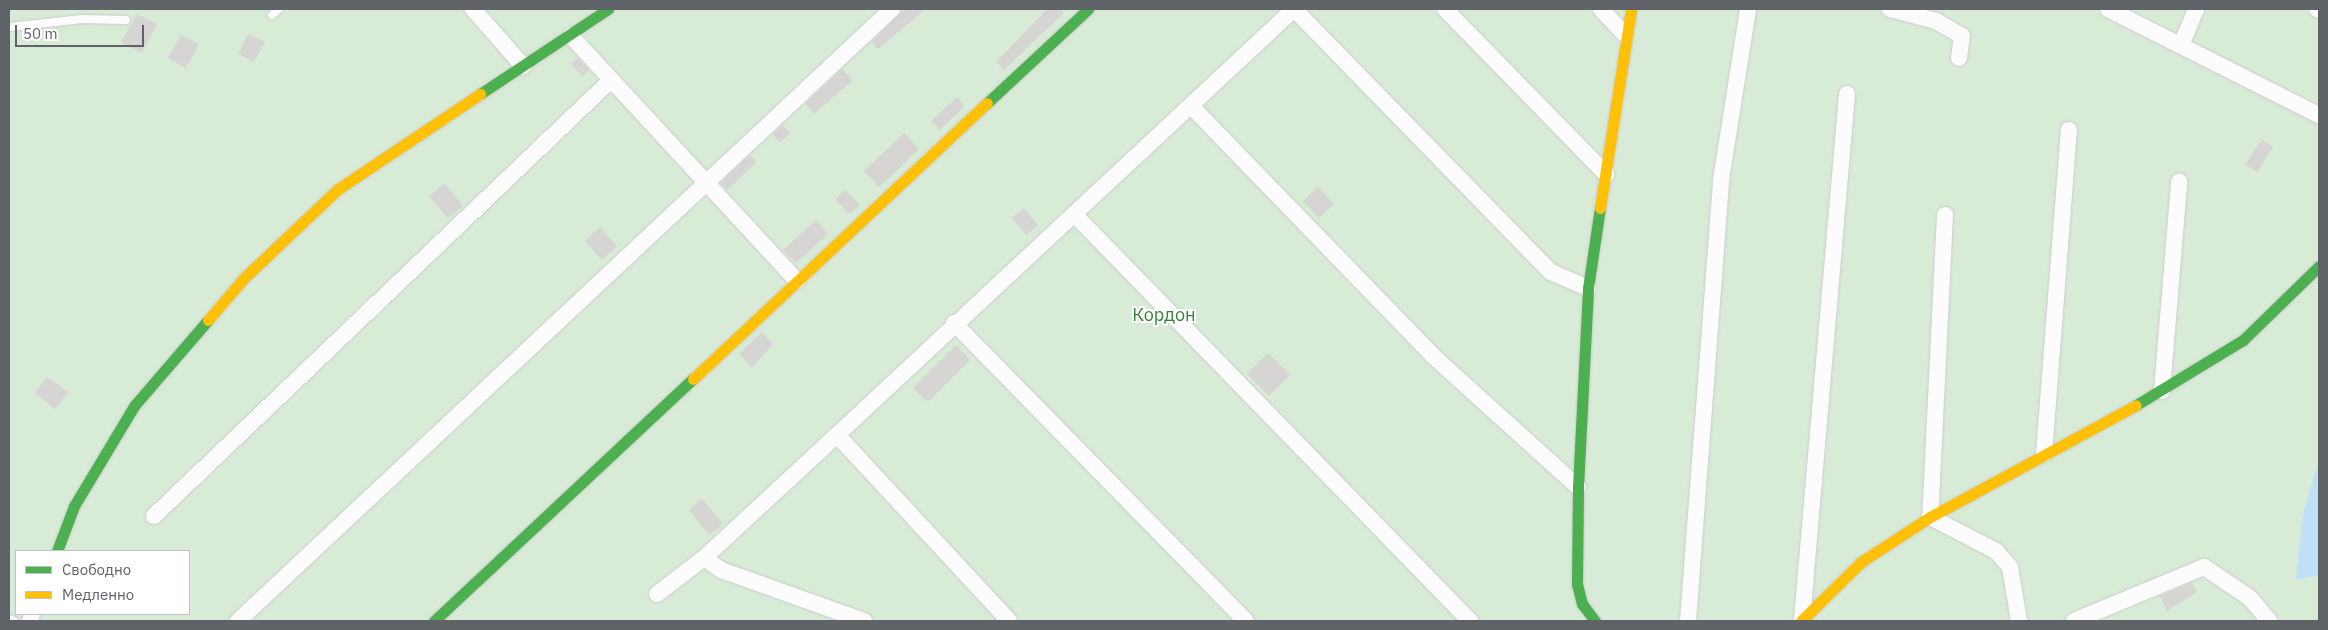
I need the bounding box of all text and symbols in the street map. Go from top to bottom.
scale bar [18,15,146,47]
text: 50 m [23,24,58,43]
park label: Кордон [1132,304,1196,326]
legend [15,550,190,615]
text: Свободно [62,560,131,579]
text: Медленно [62,585,134,604]

